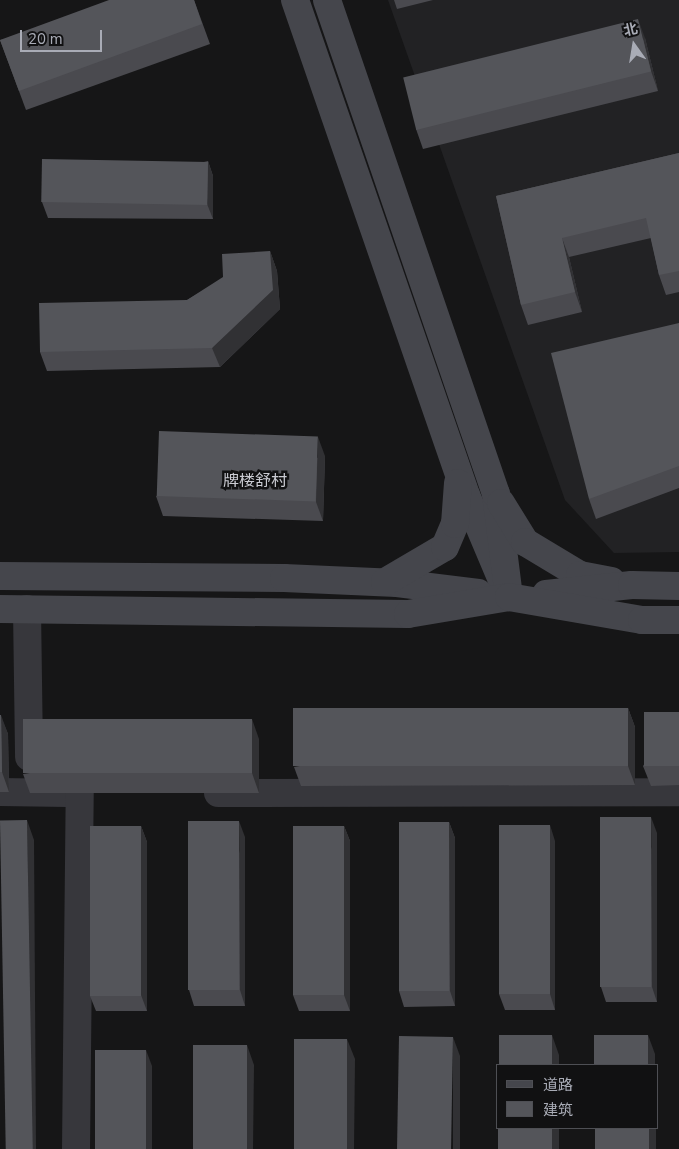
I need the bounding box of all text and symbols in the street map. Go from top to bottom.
text: 北 [622,19,639,41]
scale bar [22,20,105,52]
north arrow [609,20,659,70]
text: 20 m [28,29,63,49]
district label: 牌楼舒村 [223,471,287,491]
legend [497,1064,659,1129]
text: 道路 [543,1075,573,1095]
text: 建筑 [543,1100,573,1120]

